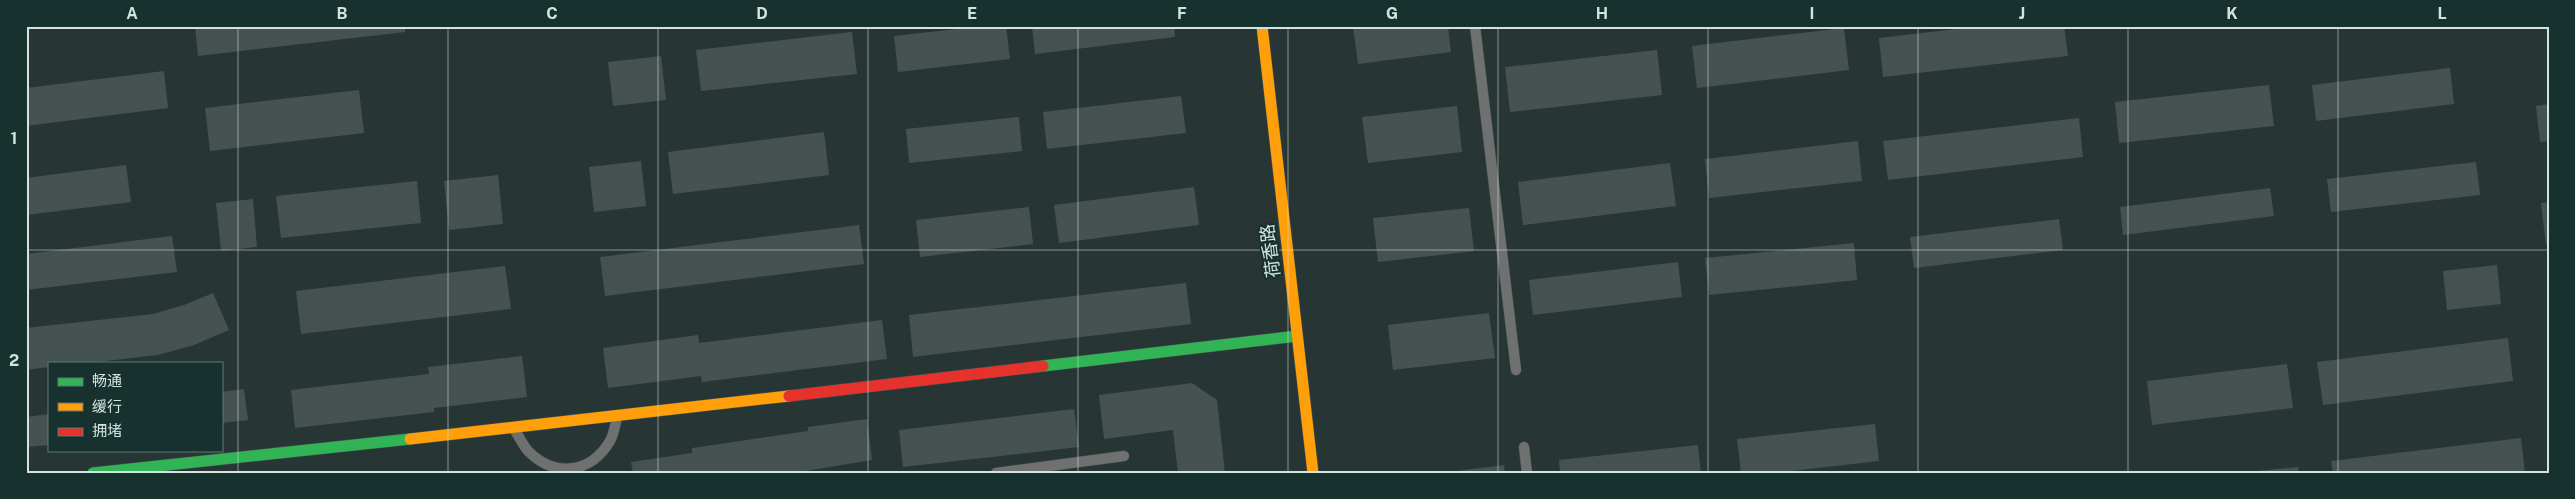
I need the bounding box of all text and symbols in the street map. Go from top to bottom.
text: A [126,4,138,23]
text: B [337,4,348,23]
text: C [546,4,558,23]
text: D [756,4,768,23]
text: E [967,4,977,23]
text: F [1177,4,1187,23]
text: G [1386,4,1398,23]
text: H [1596,4,1608,23]
text: I [1810,4,1814,23]
text: J [2019,4,2025,23]
text: K [2226,4,2238,23]
text: L [2437,4,2447,23]
text: 1 [11,129,17,148]
street label: 荷香路 [1256,223,1284,279]
text: 2 [9,351,19,370]
legend [48,362,222,452]
text: 畅通 [92,372,122,389]
text: 缓行 [92,398,122,415]
text: 拥堵 [92,422,122,439]

